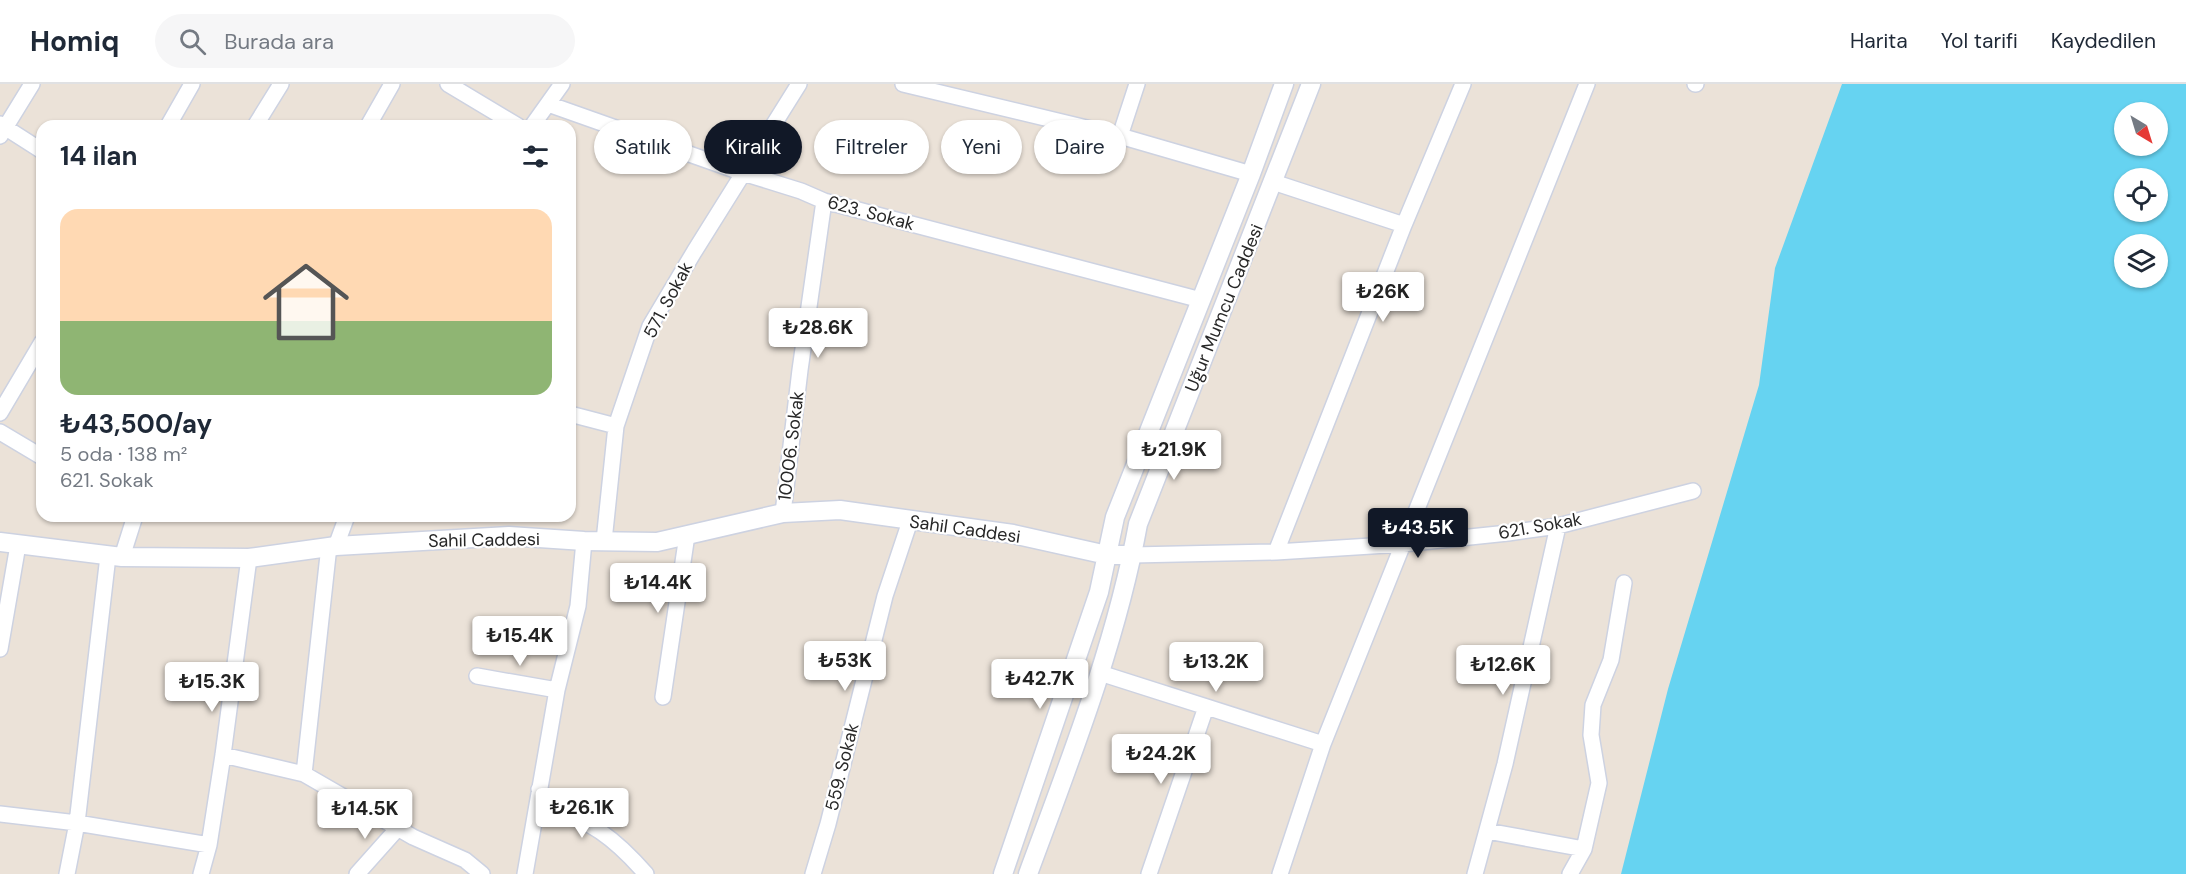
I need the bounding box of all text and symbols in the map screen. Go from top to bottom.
search box [155,14,575,68]
text: Homiq [30,23,119,60]
icon: search [176,25,209,58]
text: Burada ara [224,27,334,56]
text: Harita [1850,27,1908,55]
text: Yol tarifi [1941,27,2018,55]
text: Kaydedilen [2051,27,2156,55]
north arrow [2114,102,2168,156]
map controls [2114,102,2168,288]
chip: Satılık [594,120,692,174]
chip: Kiralık [704,120,802,174]
chip: Filtreler [814,120,929,174]
chip: Yeni [941,120,1022,174]
chip: Daire [1034,120,1126,174]
text: 14 ilan [60,139,138,173]
icon: filters [519,140,552,173]
button: locate [2114,168,2168,222]
street label: 623. Sokak [825,190,917,236]
street label: Uğur Mumcu Caddesi [1179,221,1269,395]
button: layers [2114,234,2168,288]
icon: home [252,248,360,356]
street label: 571. Sokak [638,258,698,342]
pin: ₺26K [1347,272,1419,323]
text: ₺26K [1356,278,1410,304]
pin: ₺28.6K [769,308,867,359]
text: ₺28.6K [783,314,853,340]
street label: 10006. Sokak [772,390,810,502]
text: ₺43,500/ay [60,407,212,441]
pin: ₺21.9K [1125,430,1223,481]
text: ₺21.9K [1141,436,1207,462]
text: 5 oda · 138 m² [60,441,187,467]
text: 621. Sokak [60,467,154,493]
street label: 621. Sokak [1496,507,1584,545]
pin: ₺43.5K [1369,508,1467,559]
street label: Sahil Caddesi [908,509,1022,549]
text: ₺43.5K [1382,514,1454,540]
street label: Sahil Caddesi [428,527,540,553]
pin: ₺14.4K [609,563,707,614]
text: ₺14.4K [624,569,692,595]
pin: ₺15.4K [471,616,569,667]
text: ₺15.4K [486,622,554,648]
pin: ₺53K [809,641,881,692]
pin: ₺13.2K [1167,642,1265,693]
pin: ₺12.6K [1454,645,1552,696]
text: ₺53K [818,647,872,673]
text: ₺13.2K [1183,648,1249,674]
text: ₺12.6K [1470,651,1536,677]
pin: ₺42.7K [991,659,1089,710]
pin: ₺15.3K [163,662,261,713]
text: ₺42.7K [1005,665,1075,691]
text: ₺15.3K [179,668,245,694]
street label: 559. Sokak [820,721,864,813]
pin: ₺24.2K [1112,734,1210,785]
text: ₺24.2K [1126,740,1196,766]
pin: ₺26.1K [533,788,631,839]
pin: ₺14.5K [316,789,414,840]
text: ₺26.1K [550,794,614,820]
text: ₺14.5K [331,795,399,821]

